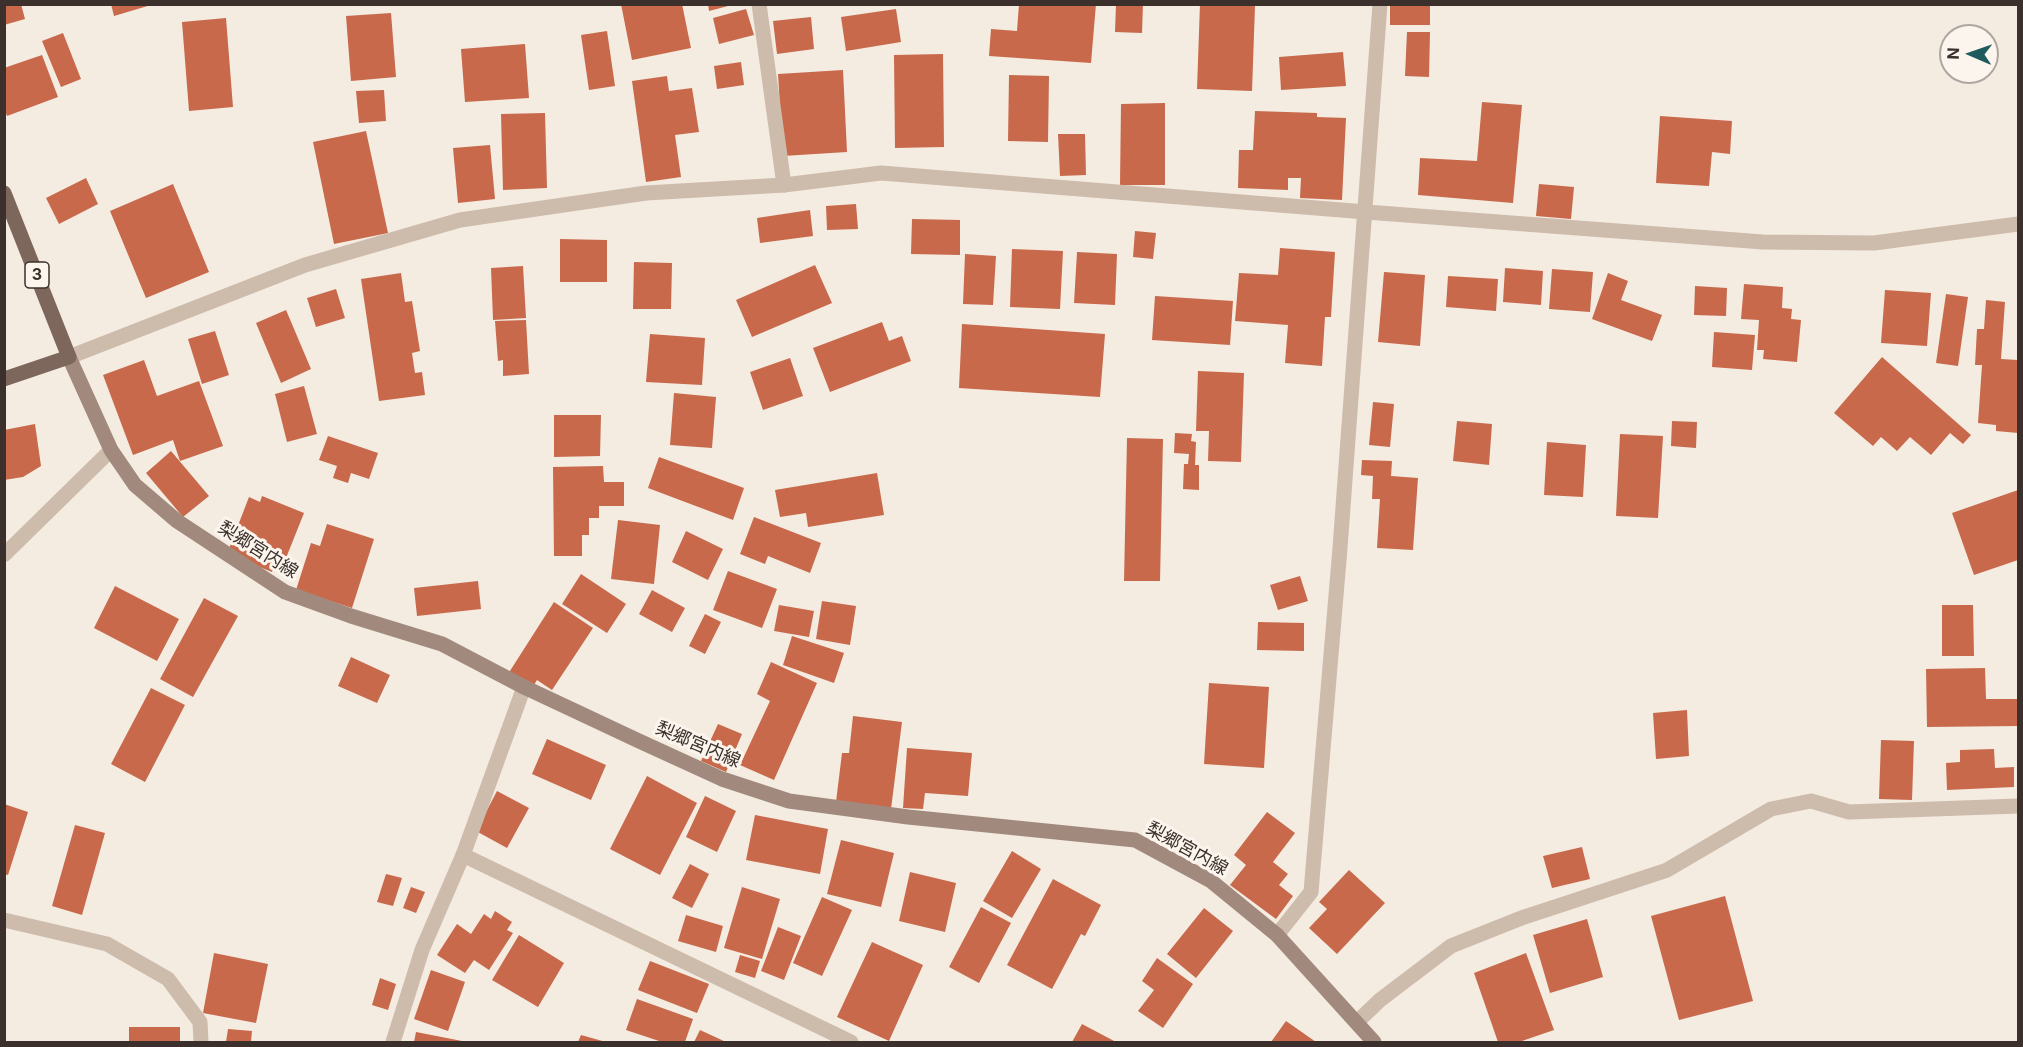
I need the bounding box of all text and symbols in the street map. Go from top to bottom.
north arrow [1939,24,1999,84]
text: N [1943,47,1963,60]
road number: 3 [25,262,49,288]
street label: 梨郷宮内線 [214,517,302,583]
street label: 梨郷宮内線 [652,717,744,773]
street label: 梨郷宮内線 [1142,818,1232,880]

